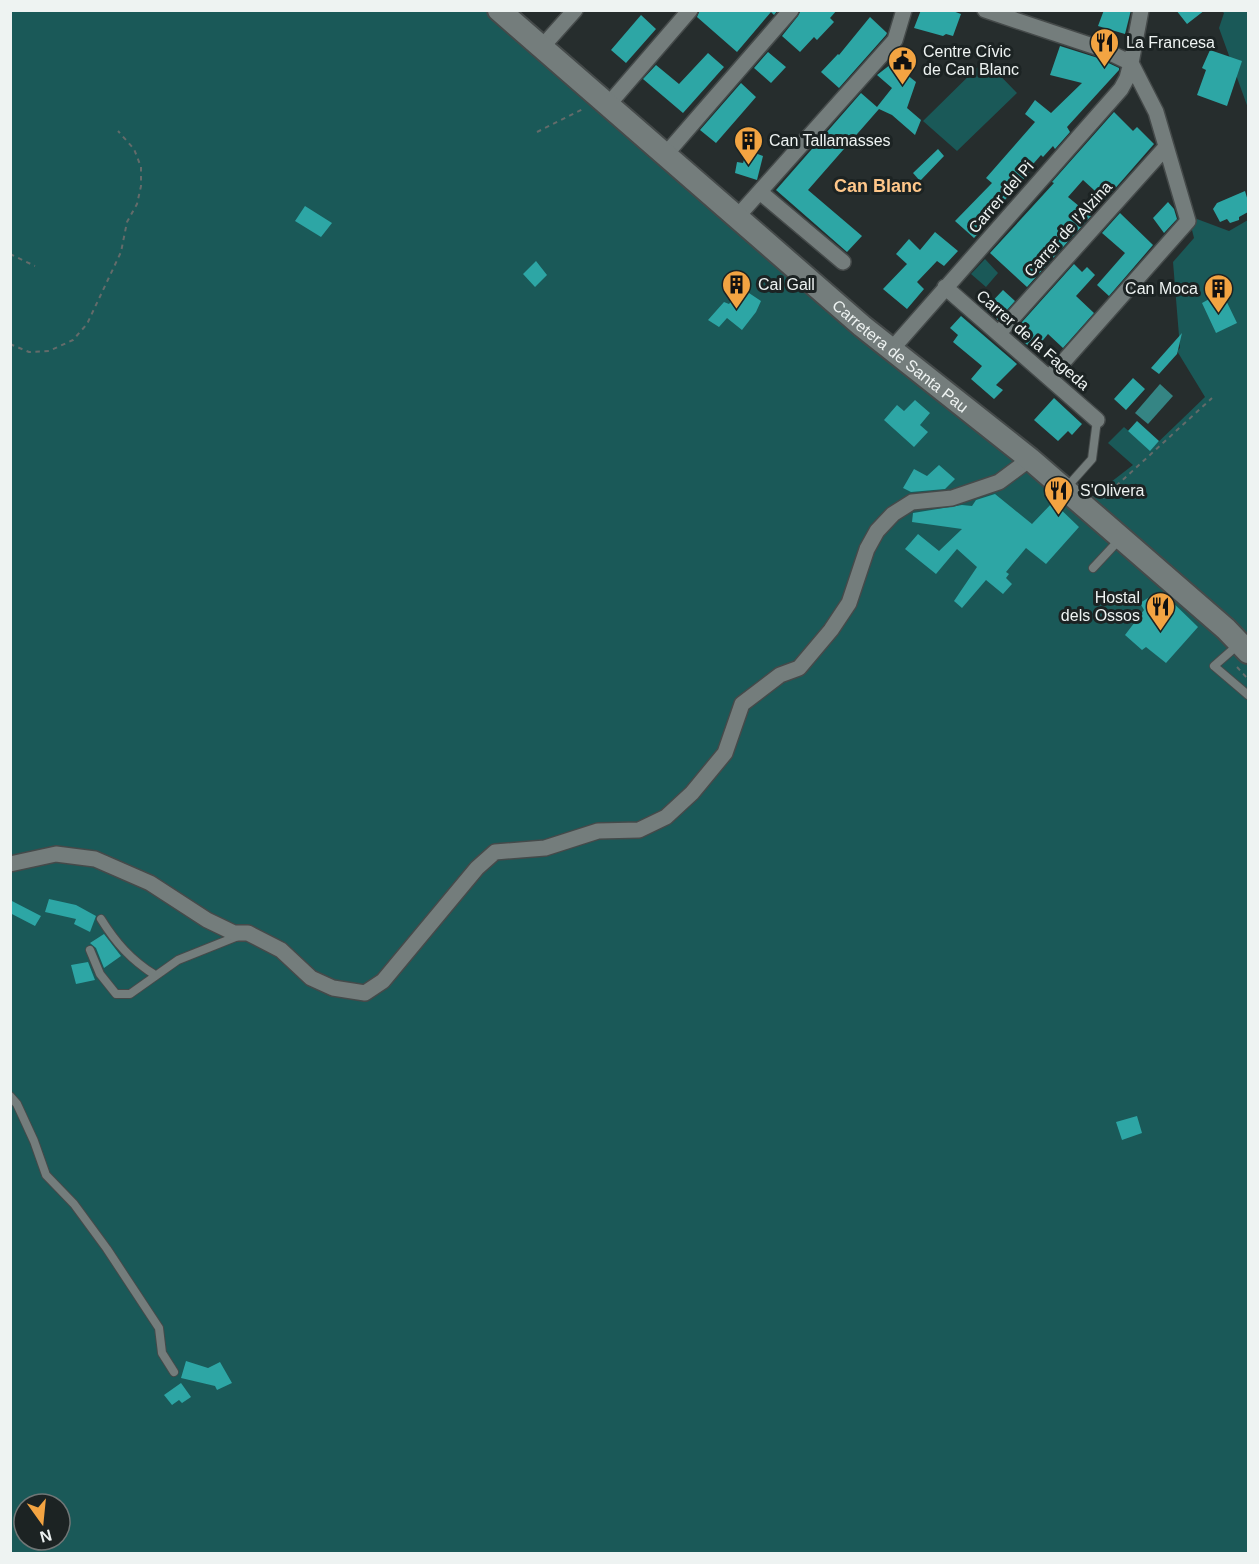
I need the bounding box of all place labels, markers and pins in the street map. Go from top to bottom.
restaurant icon: La Francesa [1089,26,1121,68]
place label: La Francesa [1126,34,1215,51]
place label: Centre Cívic de Can Blanc [923,43,1019,78]
public building icon: Centre Cívic de Can Blanc [886,44,918,86]
building icon: Can Tallamasses [732,124,764,166]
place label: Can Tallamasses [769,132,891,149]
building icon: Cal Gall [721,268,753,310]
building icon: Can Moca [1203,272,1235,314]
place label: Cal Gall [758,276,815,293]
place label: Can Moca [1125,280,1198,297]
restaurant icon: S'Olivera [1043,474,1075,516]
place label: S'Olivera [1080,482,1145,499]
place label: Hostal dels Ossos [1061,589,1140,624]
restaurant icon: Hostal dels Ossos [1145,590,1177,632]

